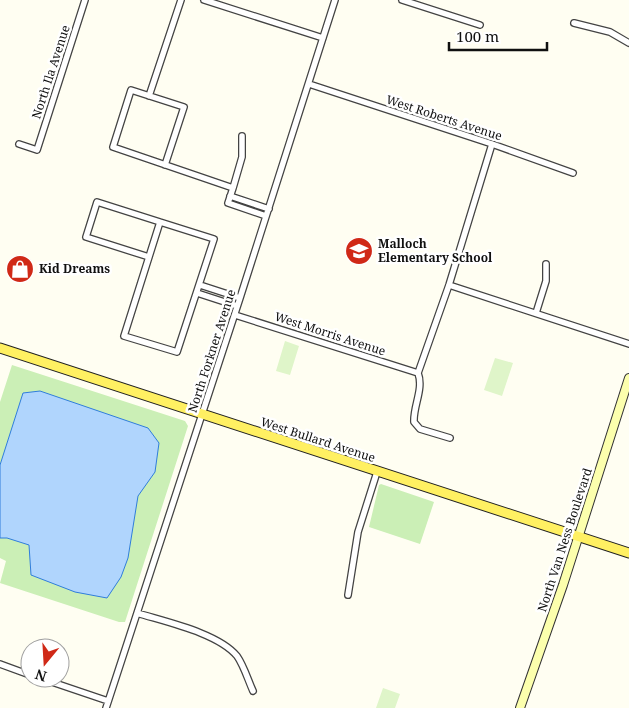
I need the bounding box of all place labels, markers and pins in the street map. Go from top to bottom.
place label: Malloch Elementary School [378,235,493,266]
school or university icon: Malloch Elementary School [344,236,374,266]
shop icon: Kid Dreams [5,254,35,284]
place label: Kid Dreams [39,260,110,277]

